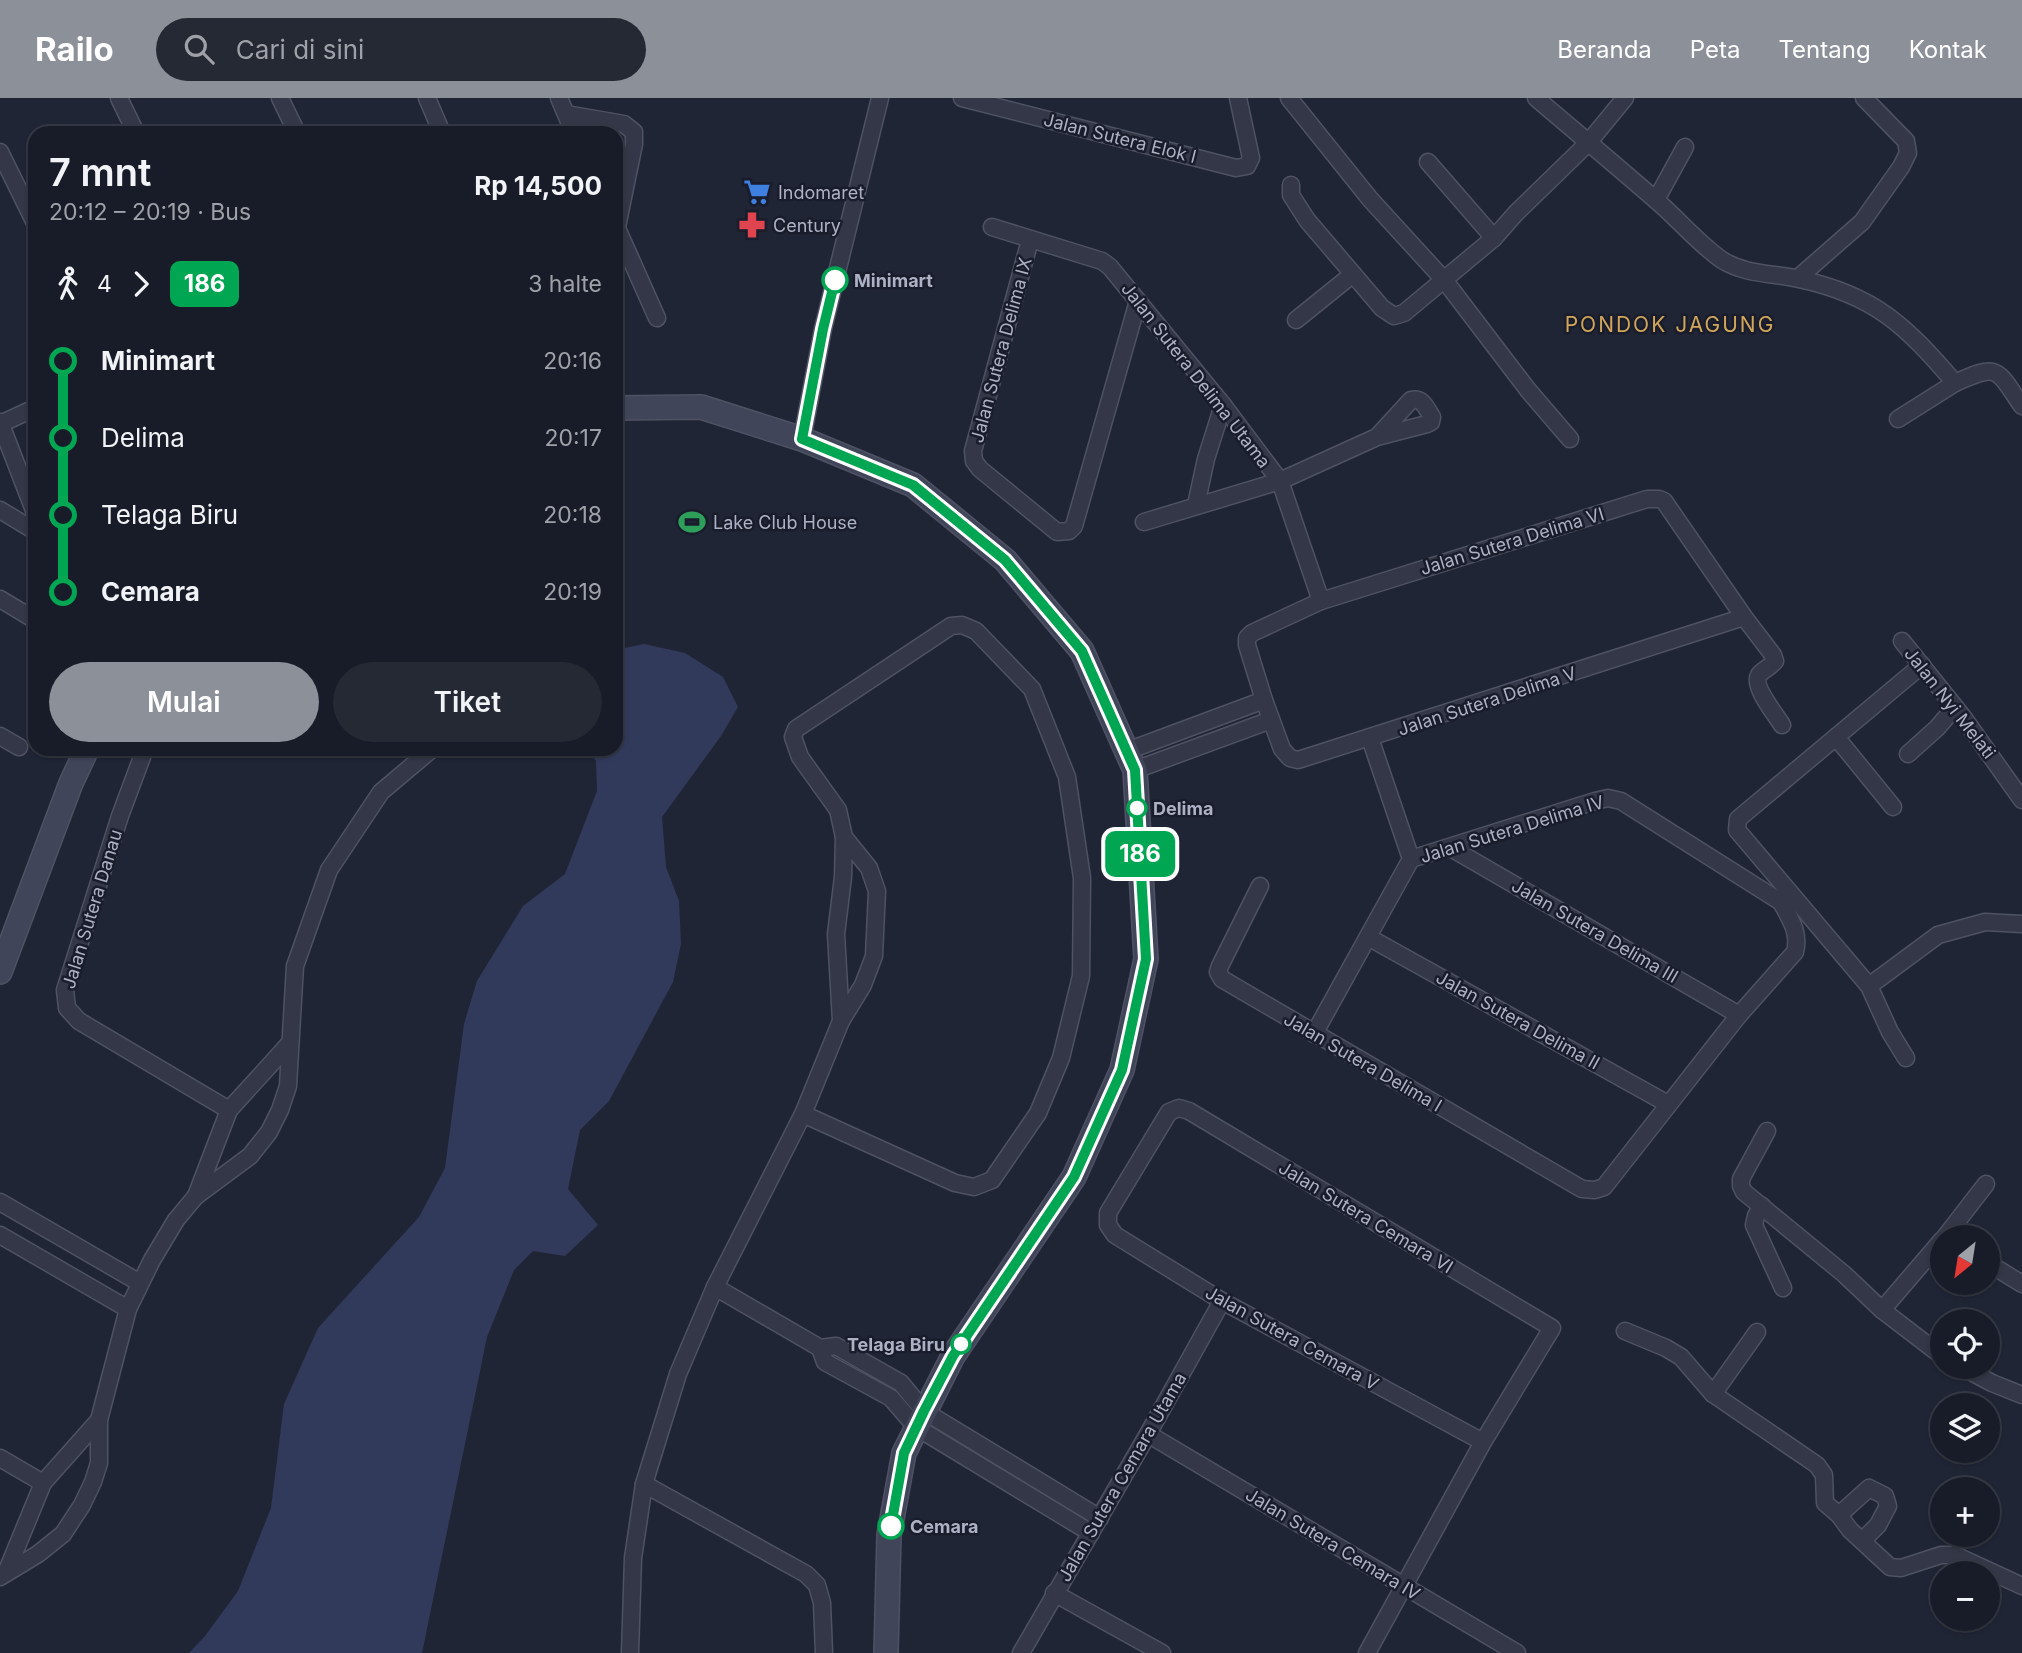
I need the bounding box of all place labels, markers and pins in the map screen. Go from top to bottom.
supermarket icon: Indomaret [742,177,772,207]
place label: Indomaret [778,182,864,203]
pharmacy icon: Century [737,210,767,240]
place label: Century [773,215,841,236]
marker: Minimart [822,267,848,293]
place label: Minimart [854,270,933,291]
sports icon: Lake Club House [677,507,707,537]
place label: Lake Club House [713,512,857,533]
marker: Delima [1127,798,1147,818]
place label: Delima [1153,798,1213,819]
place label: Telaga Biru [847,1334,945,1355]
marker: Telaga Biru [951,1334,971,1354]
marker: Cemara [878,1513,904,1539]
place label: Cemara [910,1516,978,1537]

